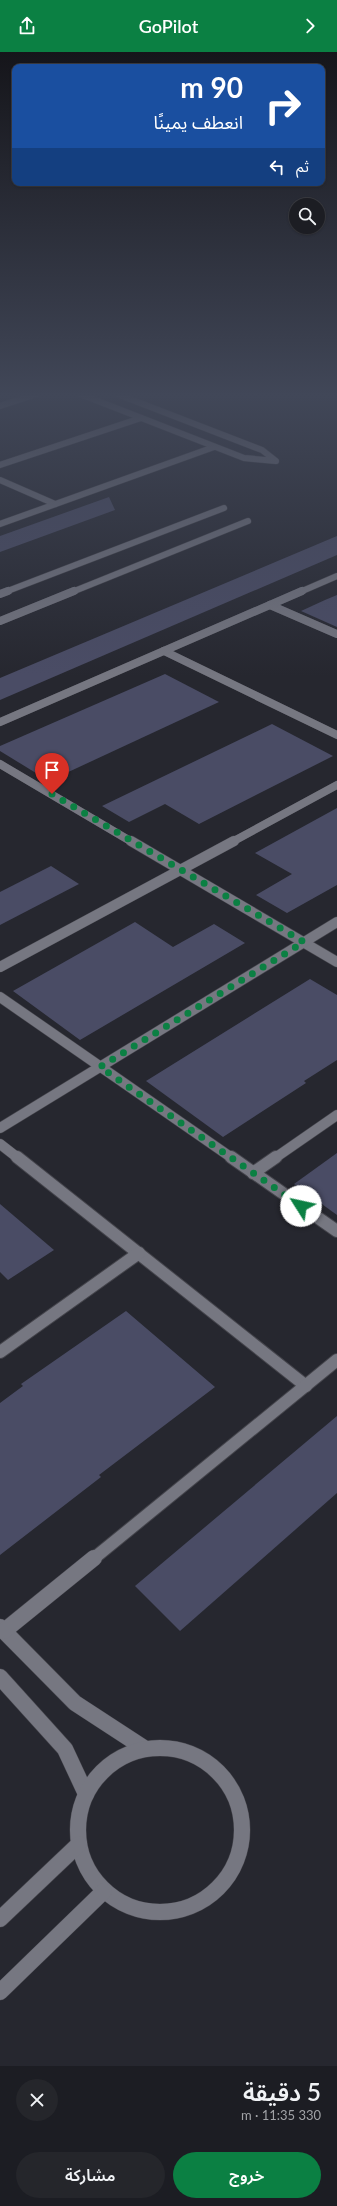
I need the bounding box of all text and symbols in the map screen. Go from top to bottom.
icon: share [16,15,38,37]
text: GoPilot [139,15,198,37]
icon: forward [299,15,321,37]
text: 90 m [180,70,243,104]
icon: right [257,80,309,132]
text: انعطف يمينًا [153,111,243,133]
icon: left [266,156,288,178]
text: ثم [296,157,309,175]
map controls [289,198,325,234]
button: search [289,198,325,234]
pin [35,753,69,794]
icon: arrive [41,759,63,781]
position arrow [280,1185,322,1227]
text: 5 دقيقة [243,2077,321,2106]
button: close [16,2079,58,2121]
text: 330 m · 11:35 [241,2107,321,2123]
button: مشاركة [16,2152,165,2198]
button: خروج [173,2152,321,2198]

